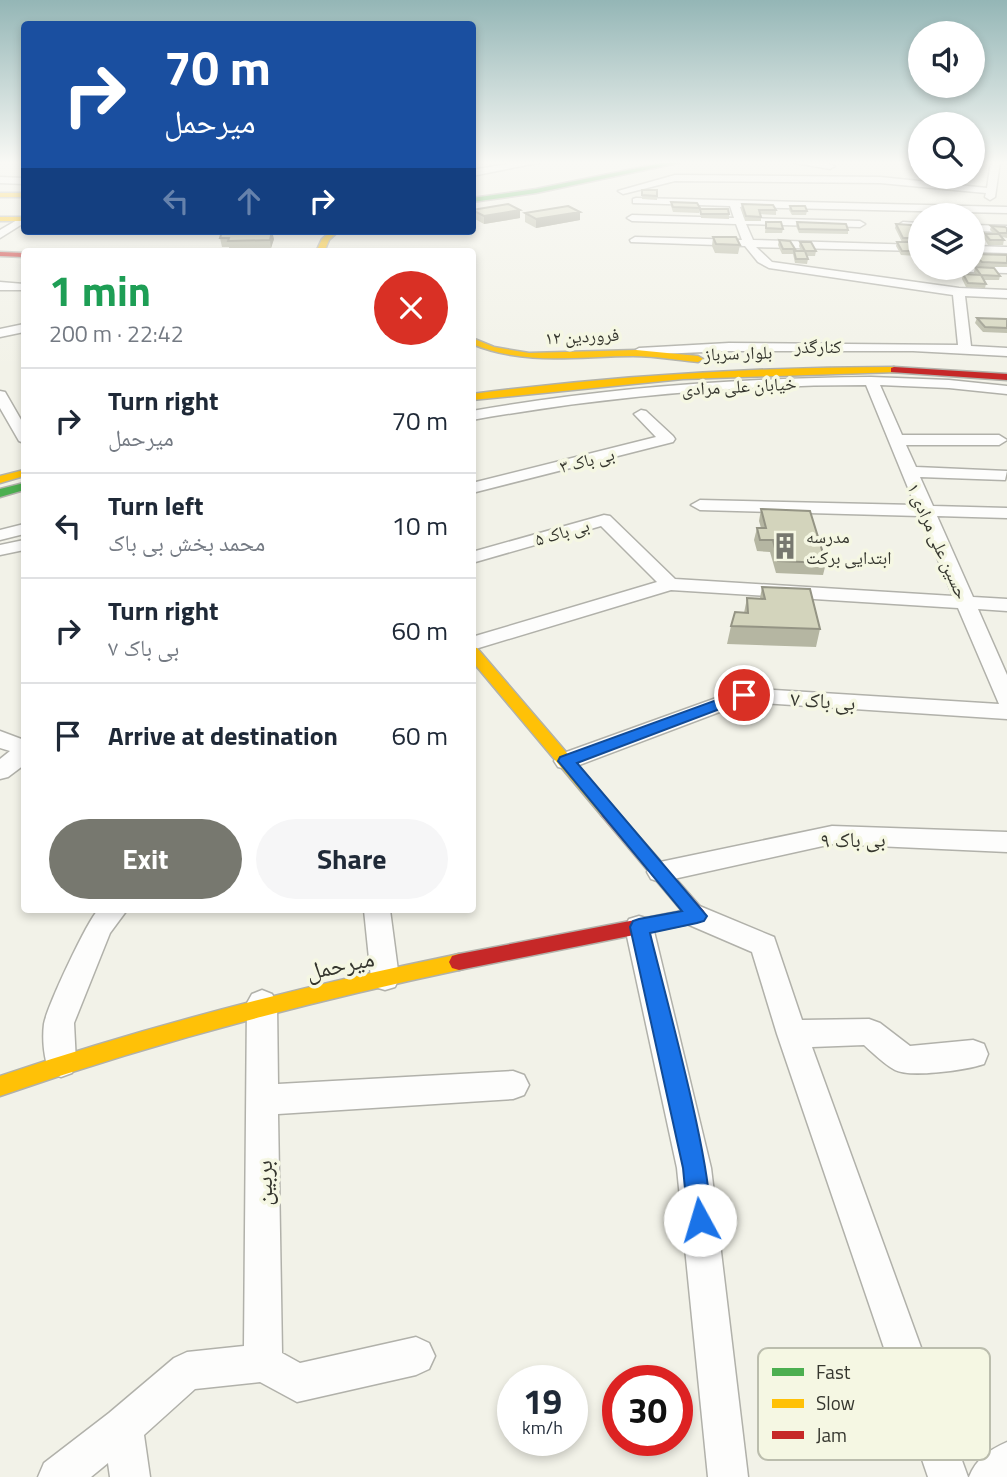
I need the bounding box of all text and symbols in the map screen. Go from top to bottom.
map controls [908,21,985,280]
button: sound [908,21,985,98]
text: 70 m [164,29,271,104]
icon: right [49,49,140,140]
text: میرحمل [164,97,256,145]
button: search [908,112,985,189]
icon: left [157,182,195,220]
icon: ahead [230,182,268,220]
icon: right [303,182,341,220]
button: layers [908,203,985,280]
text: 1 min [49,258,151,322]
button: close [374,271,448,345]
text: 200 m · 22:42 [49,316,184,351]
street label: ۱۲ فروردین [544,321,620,351]
street label: کنارگذر [793,333,842,360]
street label: بلوار سرباز [702,338,773,368]
street label: خیابان علی مرادی [681,370,797,402]
text: Turn right [108,381,219,420]
text: 70 m [391,401,448,440]
icon: right [49,402,87,440]
text: میرحمل [108,420,174,455]
street label: بی باک ۳ [557,440,617,480]
street label: حسین علی مرادی ۱ [900,479,976,603]
text: Turn left [108,486,203,525]
text: 10 m [391,506,448,545]
icon: left [49,507,87,545]
street label: بی باک ۵ [531,511,593,553]
place label: مدرسه ابتدایی برکت [806,523,891,571]
text: محمد بخش بی باک [108,525,265,560]
building icon: مدرسه ابتدایی برکت [770,531,800,561]
text: Turn right [108,591,219,630]
text: 60 m [391,611,448,650]
icon: right [49,612,87,650]
text: بی باک ۷ [108,630,179,665]
pin [714,665,774,725]
icon: arrive [725,676,763,714]
street label: بی باک ۷ [789,682,857,718]
text: Arrive at destination [108,716,338,755]
text: 60 m [391,716,448,755]
icon: arrive [49,717,87,755]
button: Exit [49,819,242,899]
button: Share [256,819,448,899]
street label: بی باک ۹ [820,822,886,856]
street label: میرحمل [303,939,377,989]
street label: بربین [245,1160,281,1206]
position arrow [663,1183,737,1257]
legend [758,1348,990,1460]
text: Fast [816,1357,851,1386]
speed limit sign: 30 [602,1365,693,1456]
text: 19 [523,1374,562,1428]
text: Slow [816,1388,855,1417]
text: km/h [522,1414,563,1441]
text: Jam [816,1420,847,1449]

